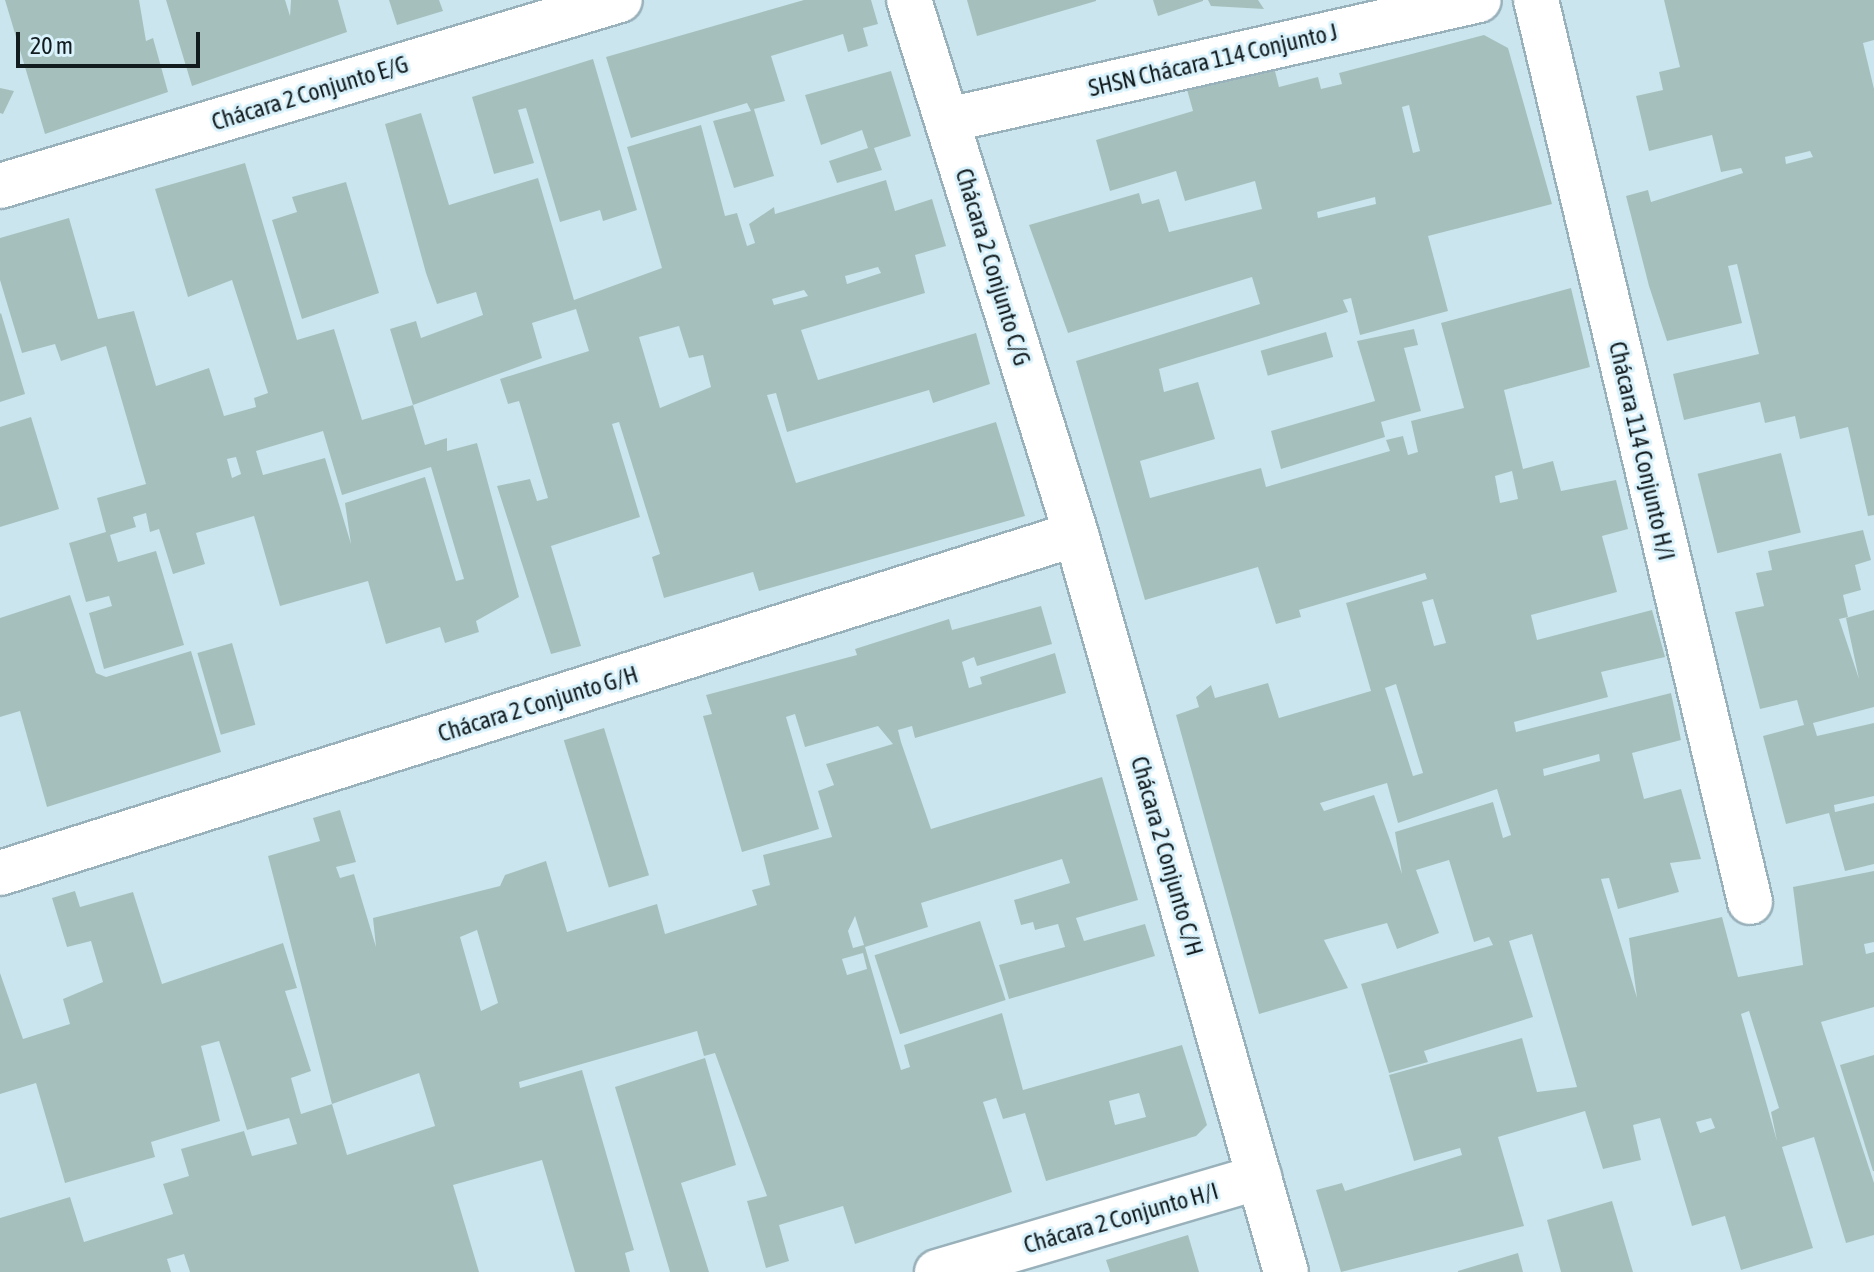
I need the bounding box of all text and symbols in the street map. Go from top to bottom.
scale bar [20,16,204,66]
street label: SHSN Chácara 114 Conjunto J [1086,17,1340,103]
text: 20 m [30,32,73,59]
street label: Chácara 2 Conjunto E/G [208,49,412,137]
street label: Chácara 2 Conjunto C/G [949,165,1037,369]
street label: Chácara 114 Conjunto H/I [1603,339,1681,563]
street label: Chácara 2 Conjunto G/H [434,660,642,748]
street label: Chácara 2 Conjunto C/H [1125,753,1209,959]
street label: Chácara 2 Conjunto H/I [1020,1176,1222,1260]

